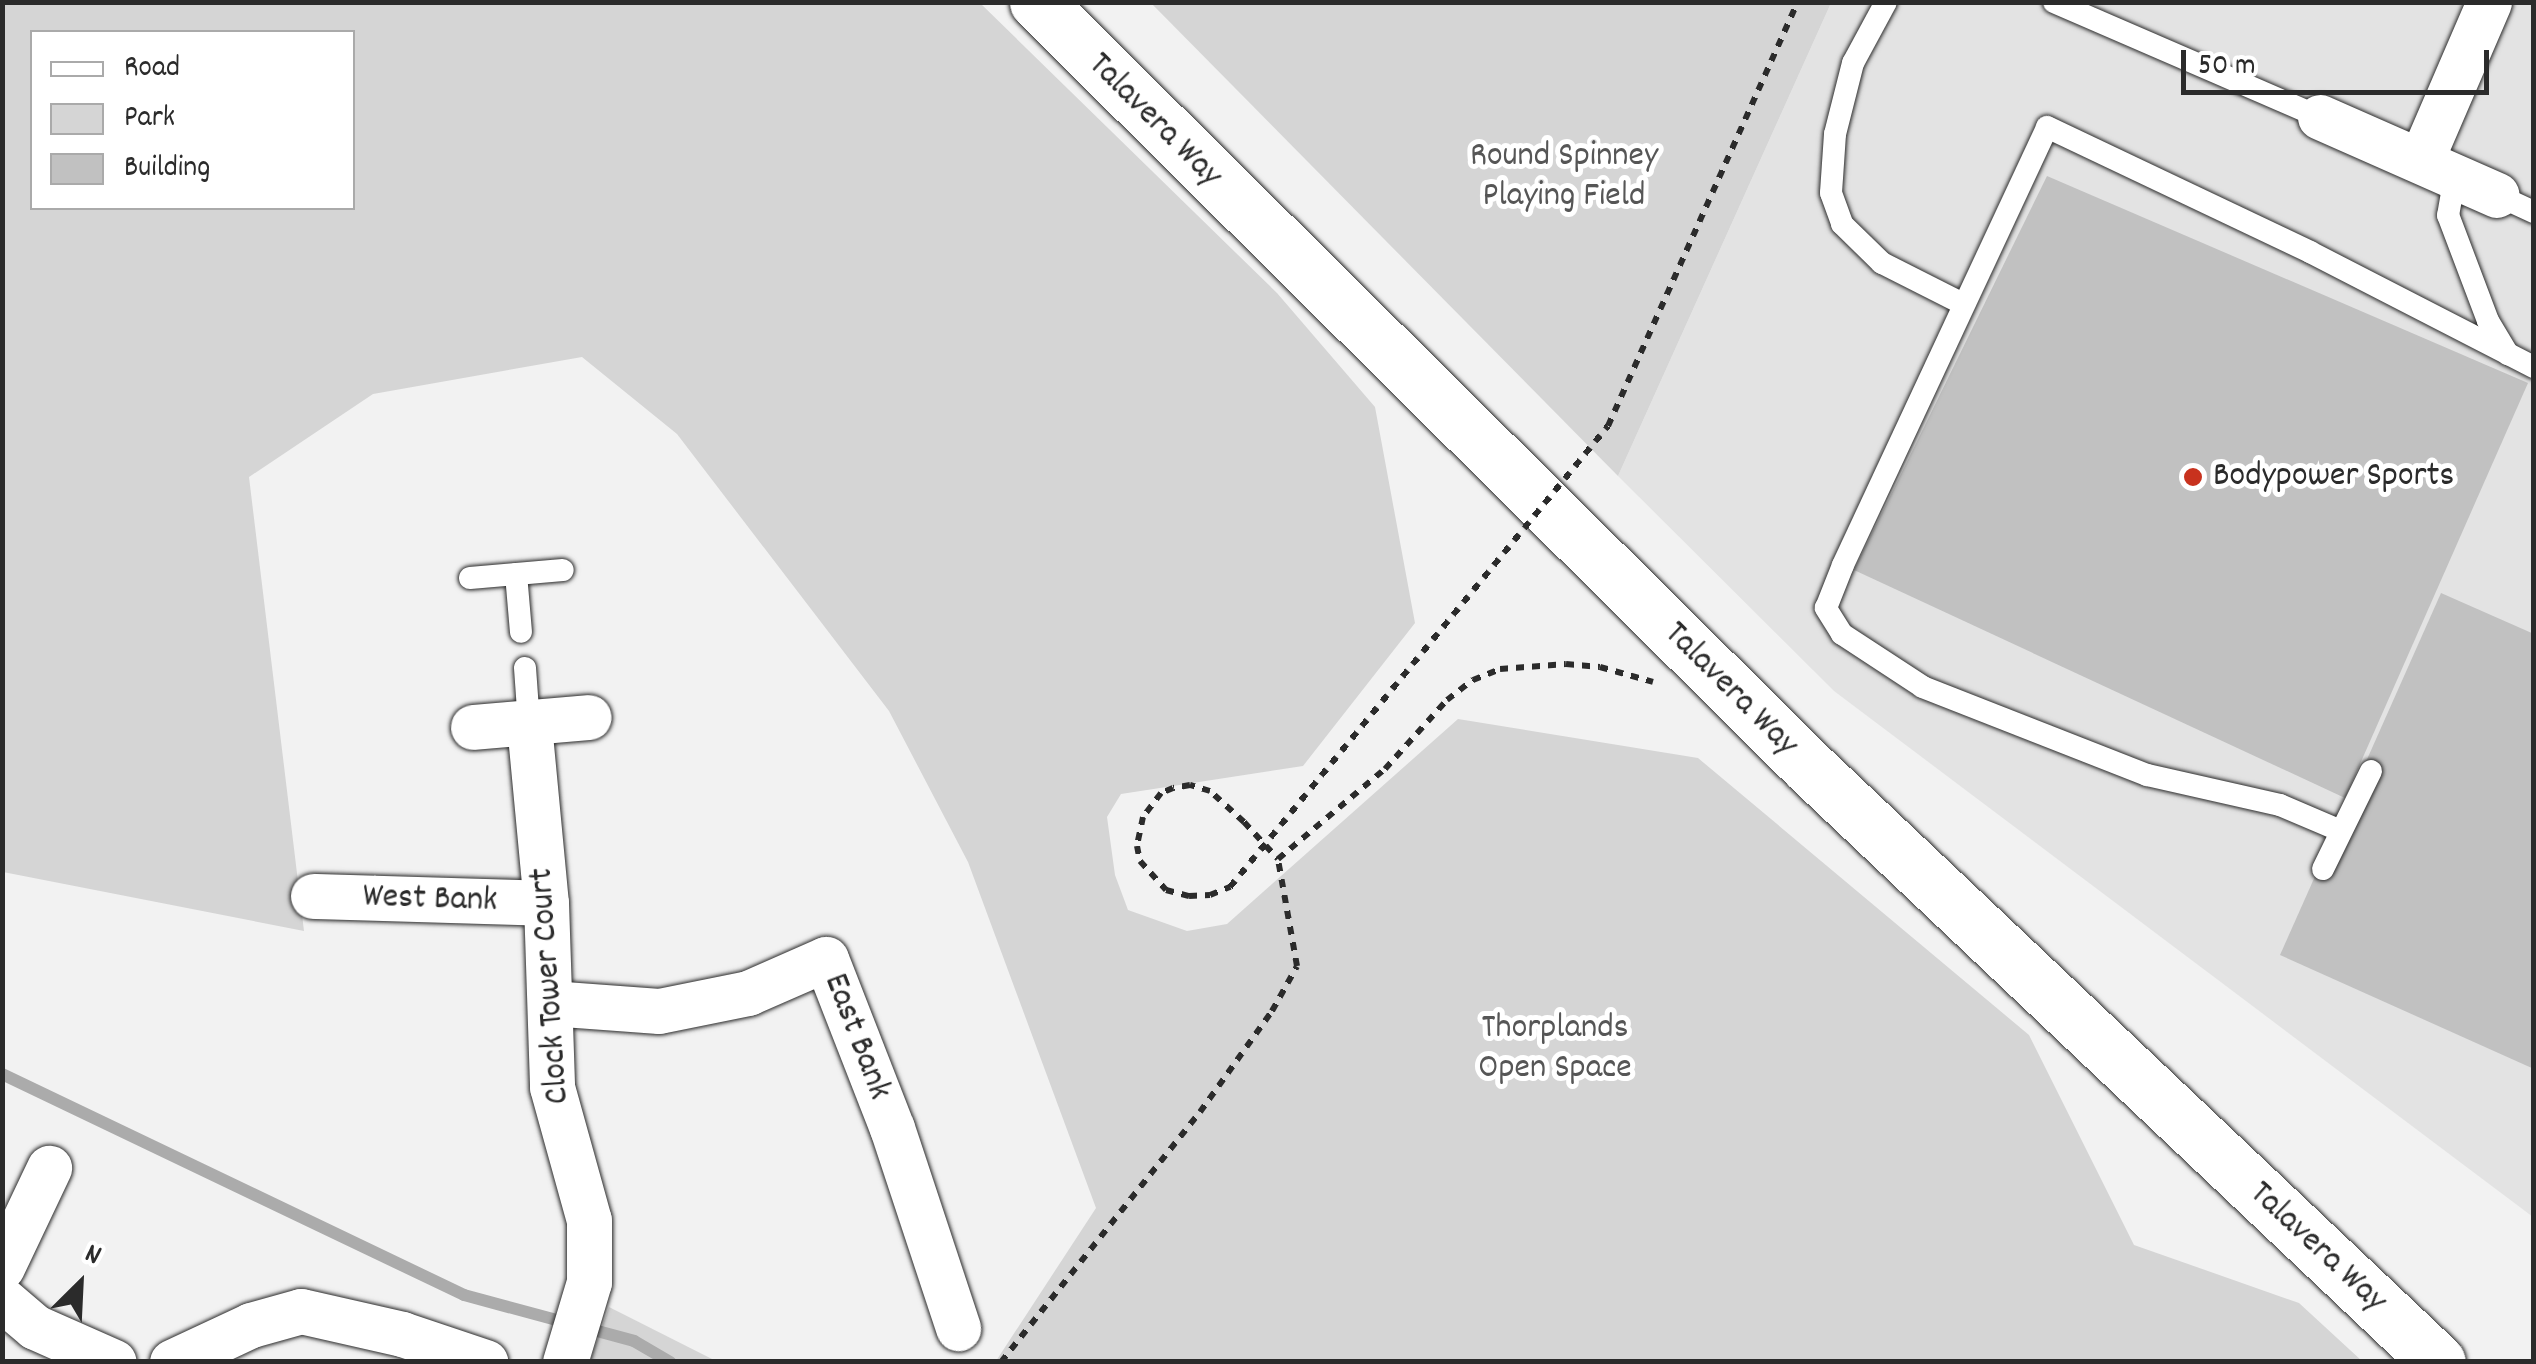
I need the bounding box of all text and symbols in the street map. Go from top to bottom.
legend [30,30,355,210]
scale bar [2186,30,2494,92]
street label: Talavera Way [1078,45,1230,197]
text: 50 m [2198,46,2256,89]
text: Road [124,48,180,91]
text: Park [124,98,175,141]
park label: Round Spinney Playing Field [1470,136,1658,218]
text: Building [124,148,210,191]
place label: Bodypower Sports [2213,456,2454,498]
marker: Bodypower Sports [2182,466,2204,488]
street label: Talavera Way [1654,614,1806,766]
street label: Clock Tower Court [522,866,580,1106]
street label: West Bank [362,877,498,923]
street label: East Bank [813,968,899,1106]
park label: Thorplands Open Space [1478,1008,1632,1090]
street label: Talavera Way [2239,1174,2395,1322]
north arrow [30,1234,130,1334]
text: N [78,1236,107,1278]

